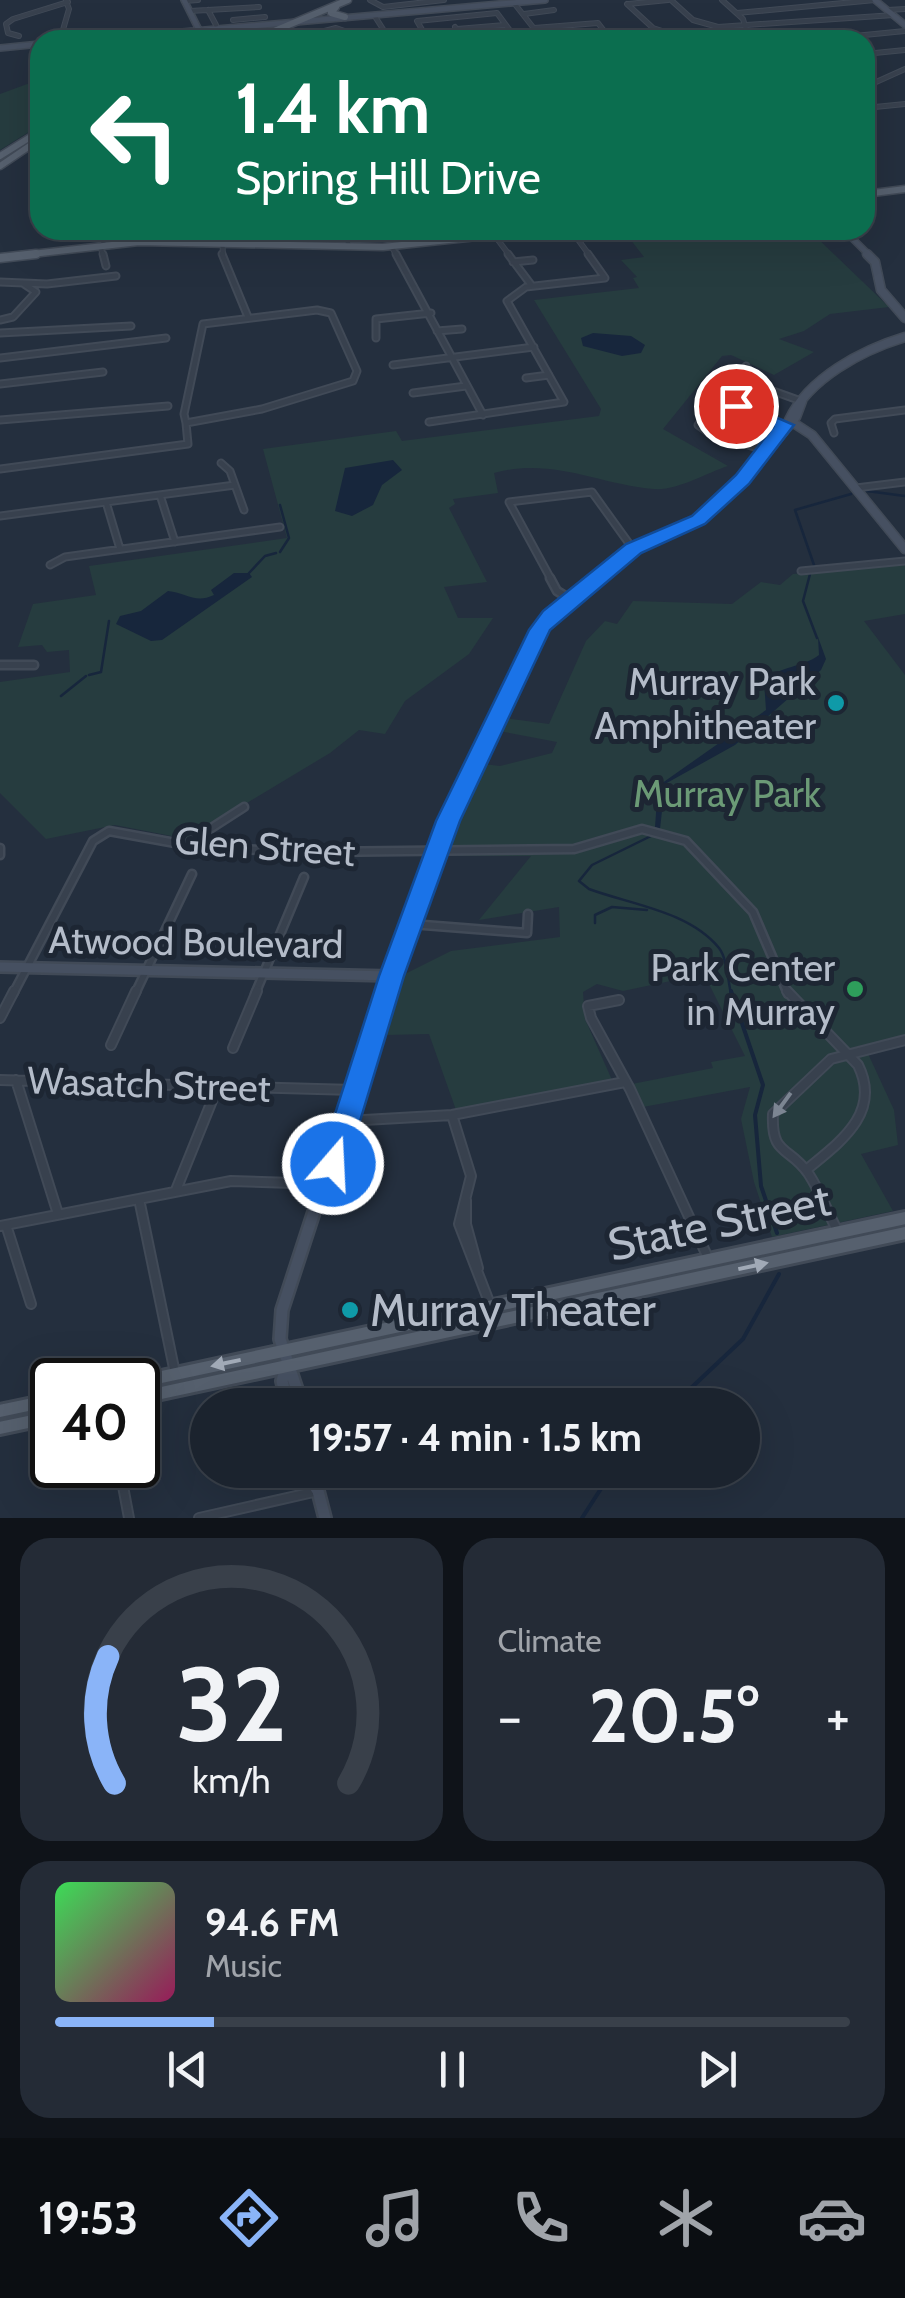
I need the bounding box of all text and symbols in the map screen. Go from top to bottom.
text: 1.4 km [235,65,430,151]
icon: left [70,70,200,200]
text: Spring Hill Drive [235,151,541,205]
pin [694,364,779,449]
icon: arrive [709,379,764,434]
place label: Murray Park Amphitheater [595,658,816,749]
marker: Murray Park Amphitheater [825,692,847,714]
park label: Murray Park [633,770,821,817]
street label: Glen Street [173,816,357,876]
street label: Atwood Boulevard [48,916,344,968]
place label: Park Center in Murray [651,944,835,1035]
marker: Park Center in Murray [844,978,866,1000]
street label: Wasatch Street [27,1056,271,1112]
one-way arrow [773,1092,792,1118]
position arrow [281,1112,385,1216]
street label: State Street [603,1172,835,1272]
one-way arrow [738,1258,769,1273]
place label: Murray Theater [370,1283,657,1337]
marker: Murray Theater [339,1299,361,1321]
one-way arrow [210,1356,241,1372]
speed limit sign: 40 [30,1358,160,1488]
text: 19:57 · 4 min · 1.5 km [308,1414,642,1461]
text: Climate [498,1621,602,1660]
text: 32 [176,1641,287,1767]
text: 20.5° [589,1670,759,1761]
text: − [498,1683,522,1750]
text: + [826,1683,850,1750]
text: km/h [192,1759,270,1802]
text: 94.6 FM [205,1899,339,1946]
text: Music [205,1946,282,1985]
icon: previous [160,2042,215,2097]
icon: pause [425,2042,480,2097]
icon: next [690,2042,745,2097]
icon: directions [214,2183,284,2253]
icon: music [360,2183,430,2253]
icon: phone [506,2183,576,2253]
icon: climate [651,2183,721,2253]
icon: car [797,2183,867,2253]
text: 19:53 [38,2191,138,2245]

